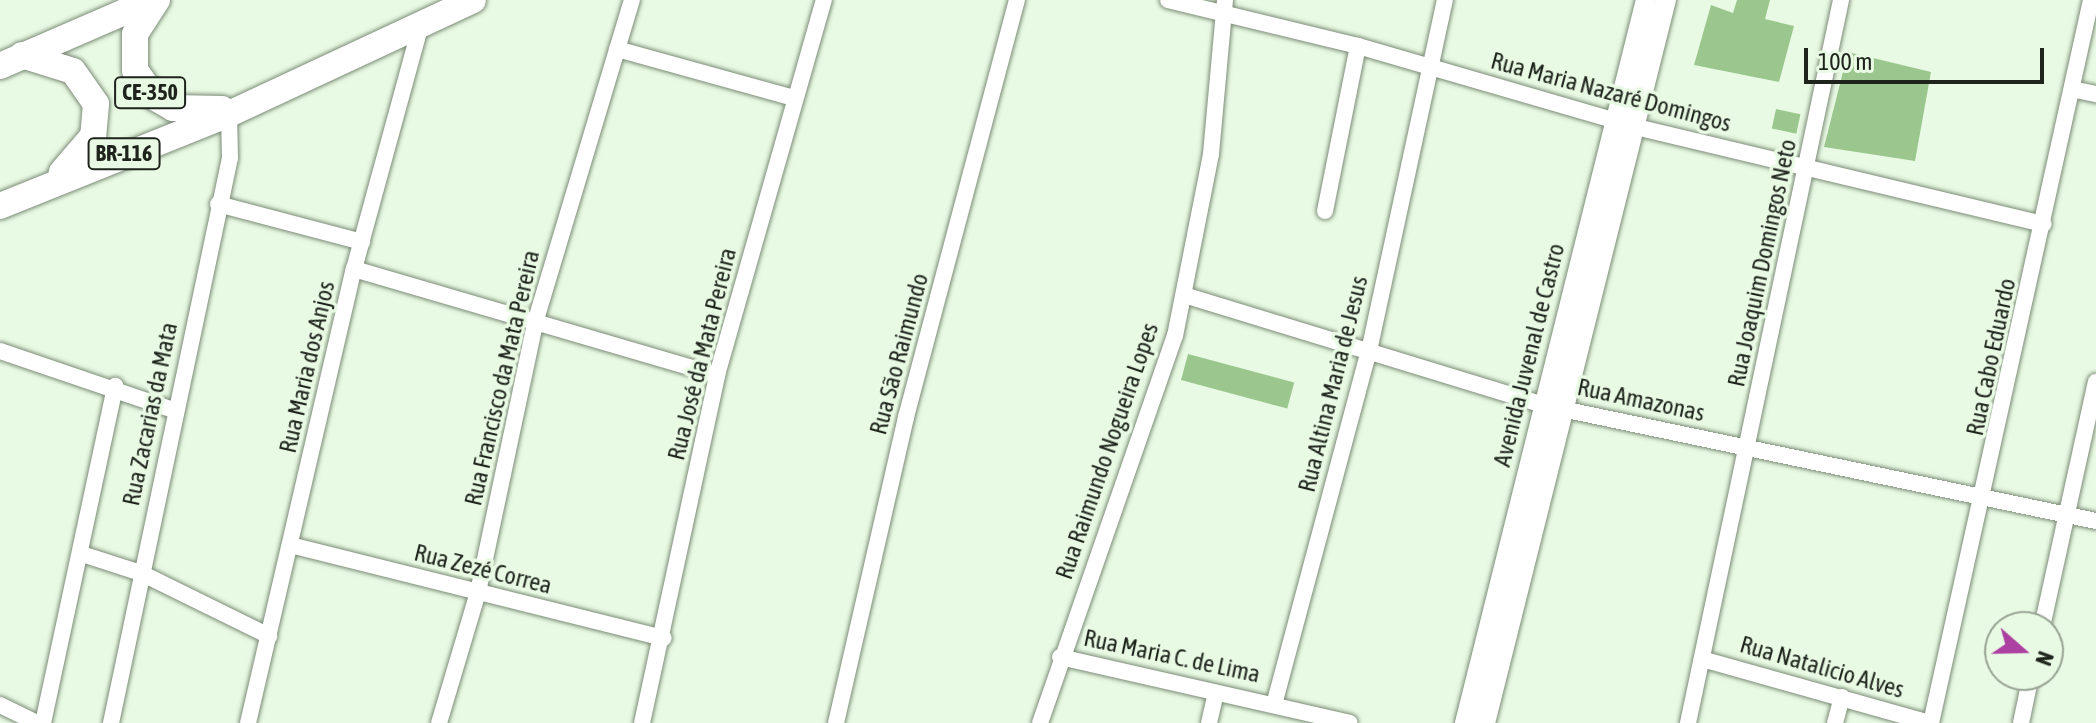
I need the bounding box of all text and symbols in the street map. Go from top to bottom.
scale bar [1808,32,2048,82]
street label: Rua Maria Nazaré Domingos [1488,46,1734,138]
text: 100 m [1818,48,1872,75]
road number: CE-350 [114,75,186,111]
road number: BR-116 [86,136,162,172]
street label: Rua Joaquim Domingos Neto [1722,137,1802,389]
street label: Avenida Juvenal de Castro [1487,241,1571,469]
street label: Rua José da Mata Pereira [662,245,742,463]
street label: Rua Francisco da Mata Pereira [459,248,545,508]
street label: Rua São Raimundo [864,270,934,438]
street label: Rua Altina Maria de Jesus [1292,273,1374,495]
street label: Rua Cabo Eduardo [1960,276,2022,438]
street label: Rua Maria dos Anjos [273,278,341,456]
street label: Rua Raimundo Nogueira Lopes [1050,319,1164,583]
street label: Rua Zacarias da Mata [117,320,183,508]
street label: Rua Amazonas [1575,372,1707,428]
street label: Rua Zezé Correa [411,538,555,600]
north arrow [1984,611,2064,691]
street label: Rua Maria C. de Lima [1081,623,1263,689]
street label: Rua Natalicio Alves [1737,630,1907,704]
text: N [2030,648,2059,669]

